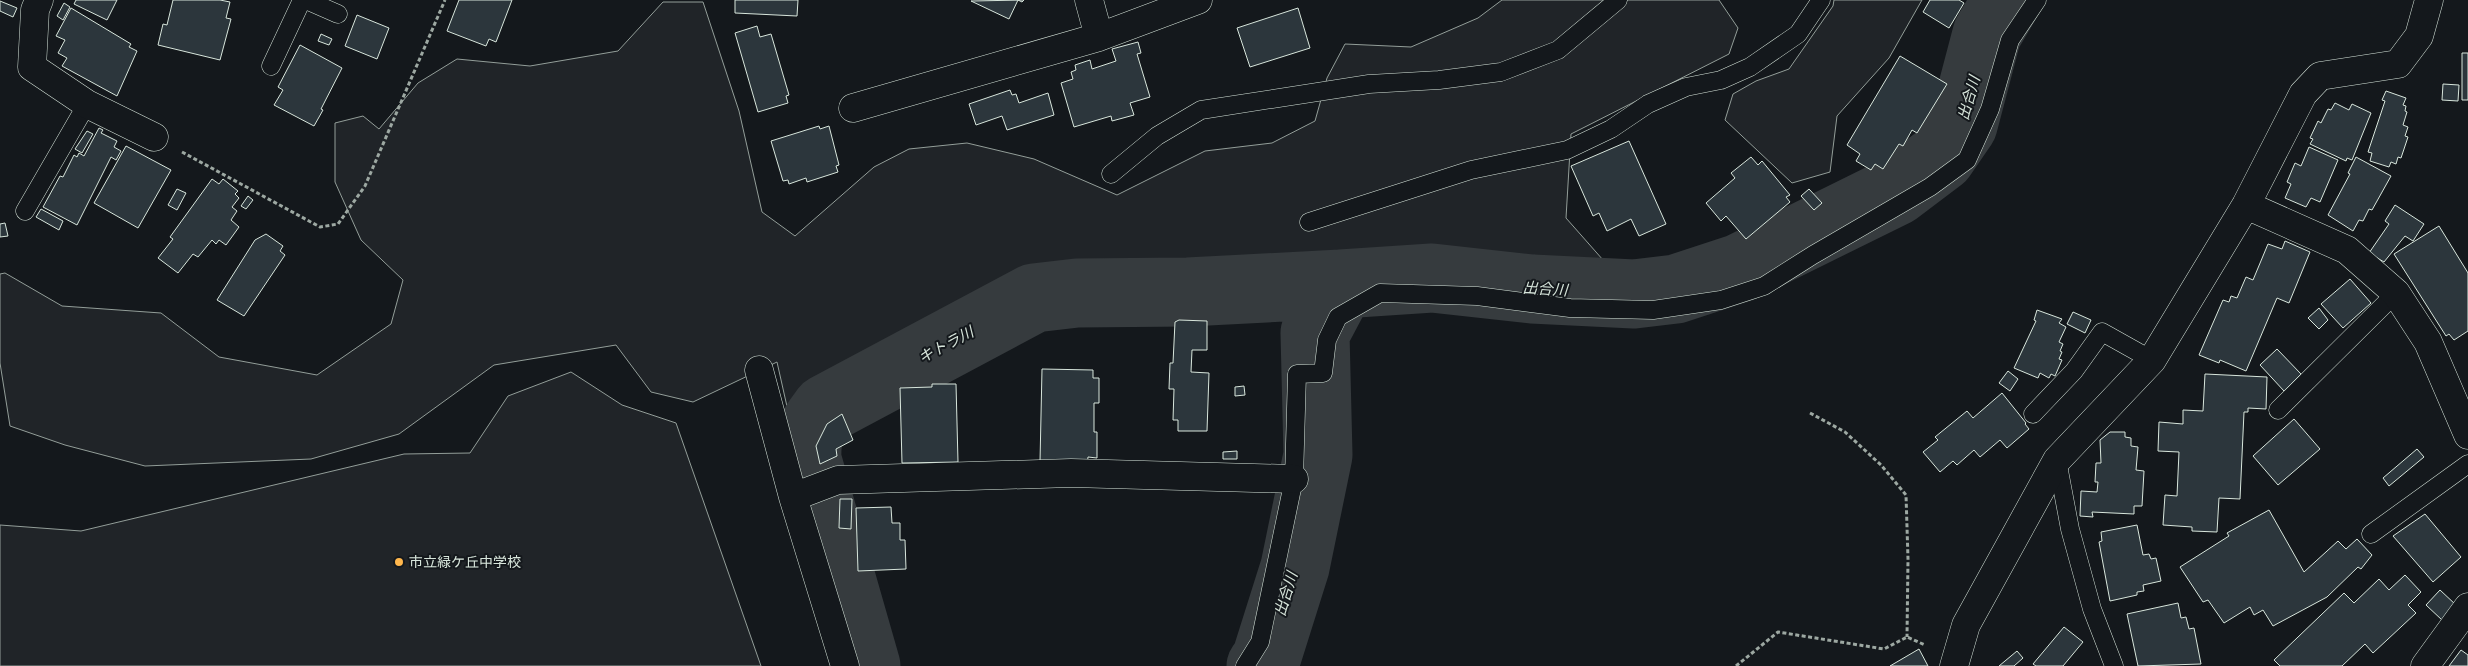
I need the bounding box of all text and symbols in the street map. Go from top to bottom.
water label: 出合川 [1954,72,1984,122]
water label: 出合川 [1522,278,1570,300]
water label: キトラ川 [915,322,978,367]
place label: 市立緑ケ丘中学校 [409,554,521,570]
marker: 市立緑ケ丘中学校 [393,556,405,568]
water label: 出合川 [1271,568,1302,618]

